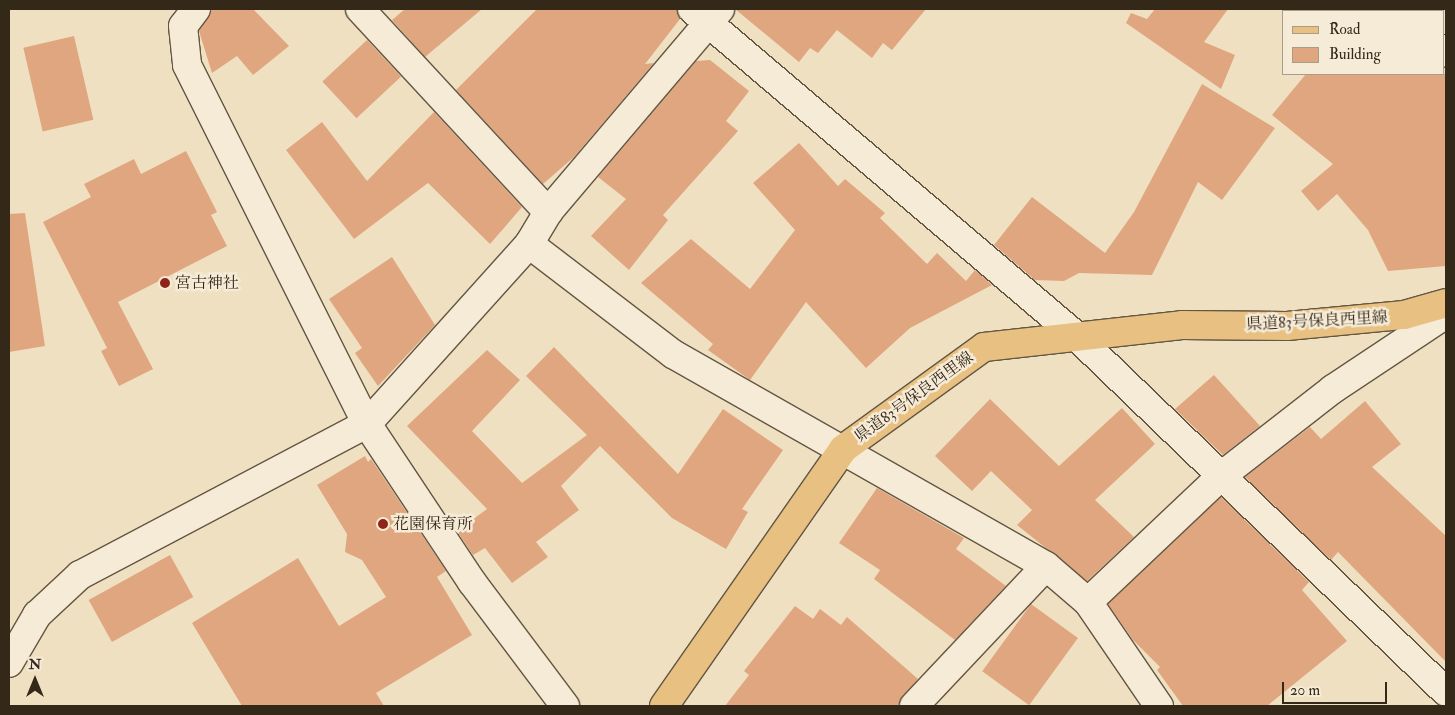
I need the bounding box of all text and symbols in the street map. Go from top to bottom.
legend [1282,10,1445,75]
text: Road [1329,20,1360,39]
text: Building [1329,45,1381,64]
place label: 宮古神社 [175,273,239,293]
marker: 宮古神社 [159,277,171,289]
street label: 県道83号保良西里線 [1246,308,1388,334]
street label: 県道83号保良西里線 [851,348,977,446]
place label: 花園保育所 [393,514,473,534]
marker: 花園保育所 [377,518,389,530]
north arrow [10,655,60,705]
text: N [29,656,41,673]
scale bar [1285,672,1390,704]
text: 20 m [1290,681,1320,700]

